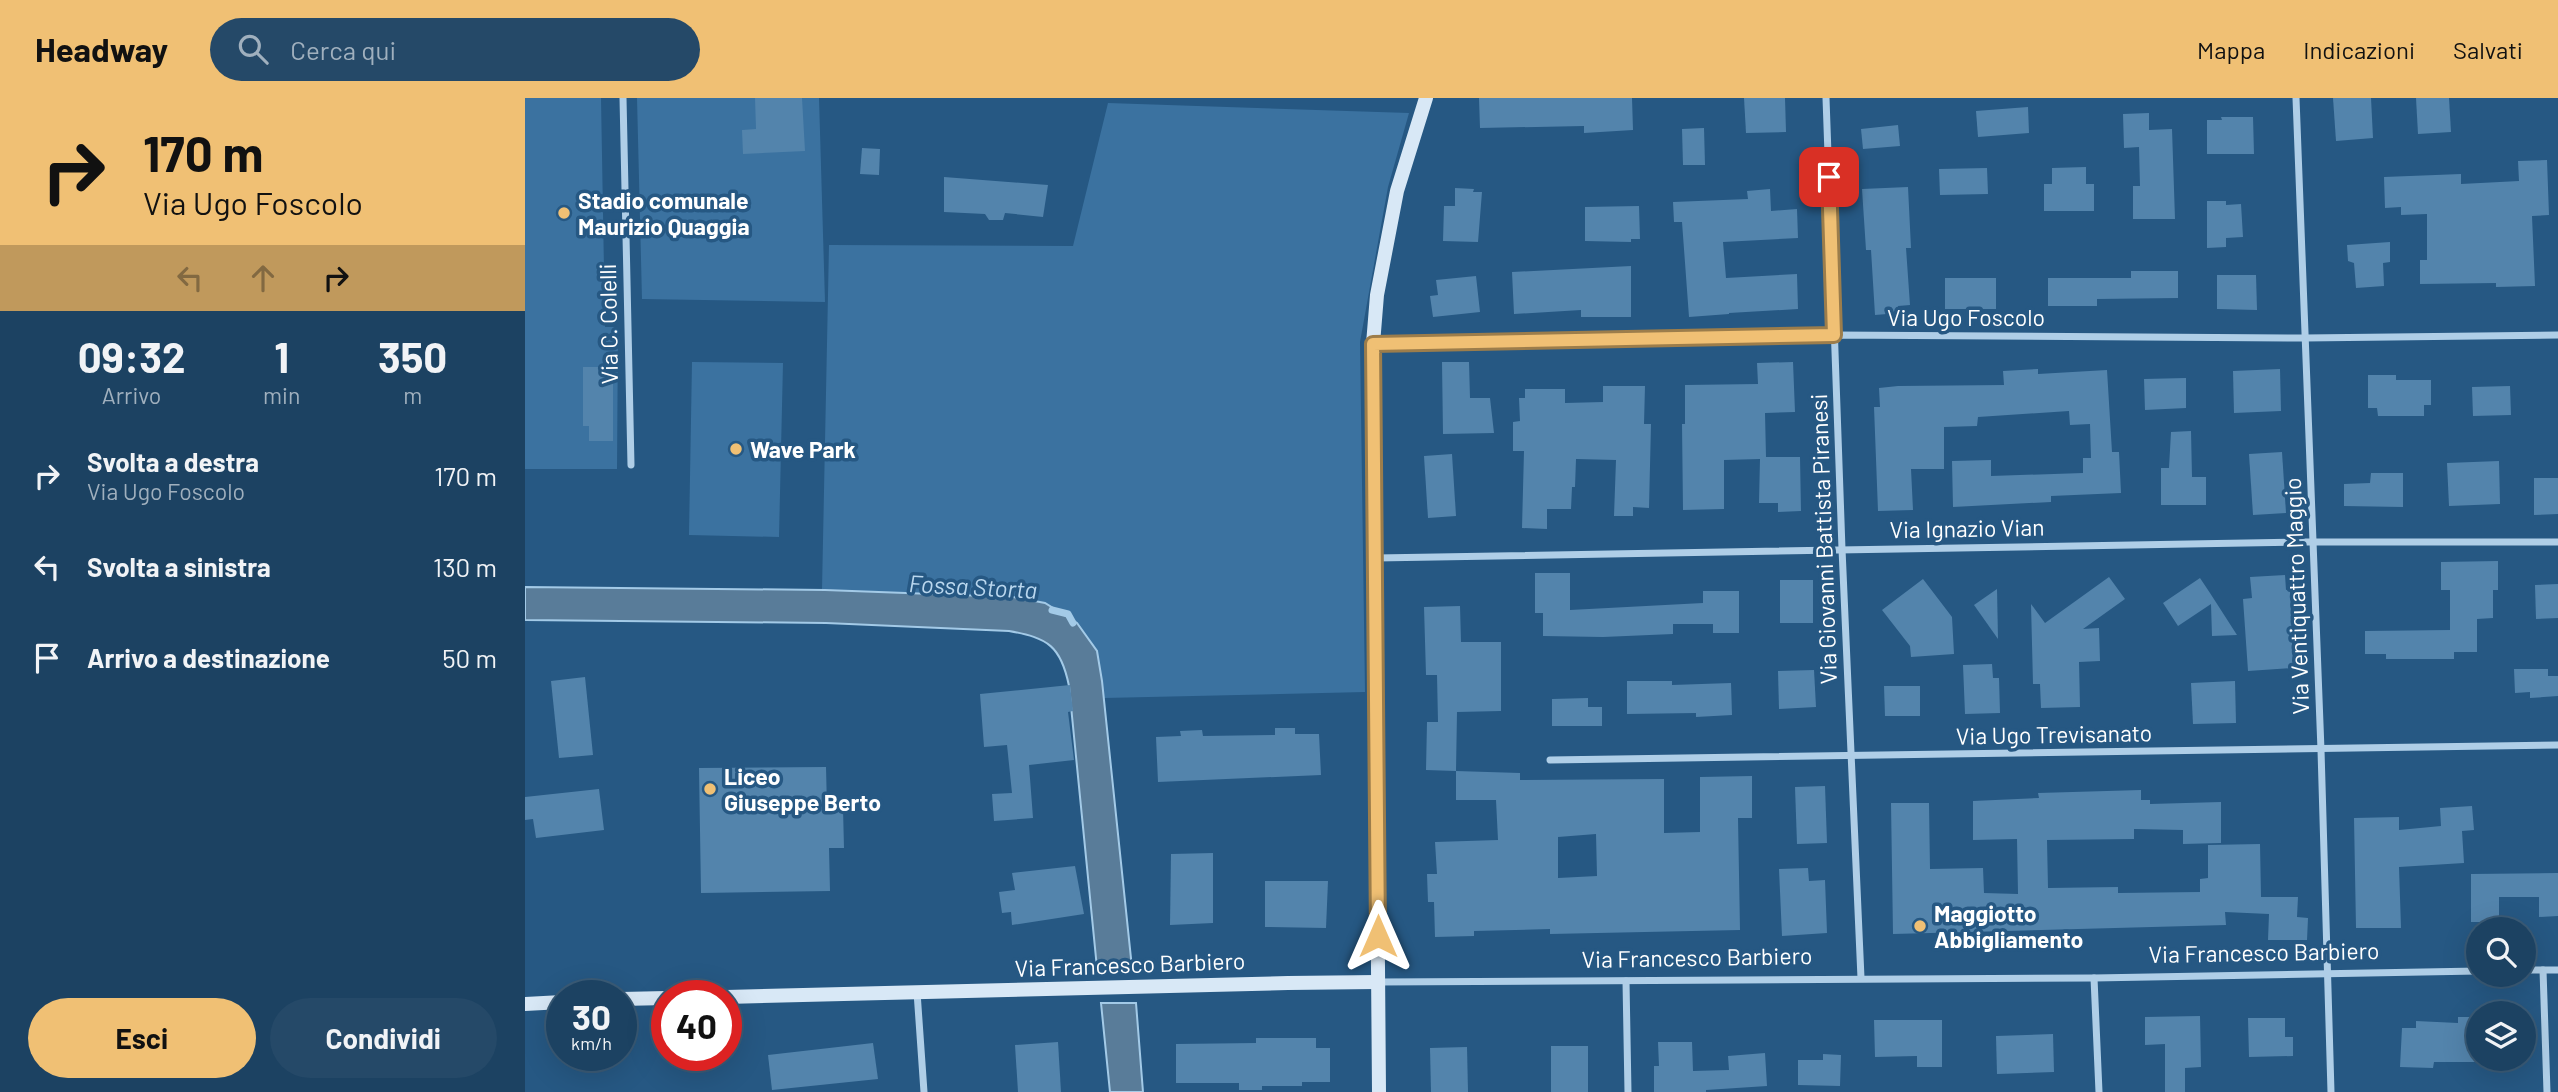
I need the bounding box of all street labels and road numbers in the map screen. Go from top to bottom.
street label: Via C. Colelli [593,263,623,385]
street label: Via Ugo Foscolo [1887,303,2045,331]
street label: Via Giovanni Battista Piranesi [1804,393,1842,685]
street label: Via Ventiquattro Maggio [2278,477,2314,715]
street label: Via Ignazio Vian [1889,513,2045,543]
street label: Via Ugo Trevisanato [1956,718,2152,750]
street label: Via Francesco Barbiero [2148,936,2380,968]
street label: Via Francesco Barbiero [1581,941,1813,973]
street label: Via Francesco Barbiero [1014,946,1246,982]

